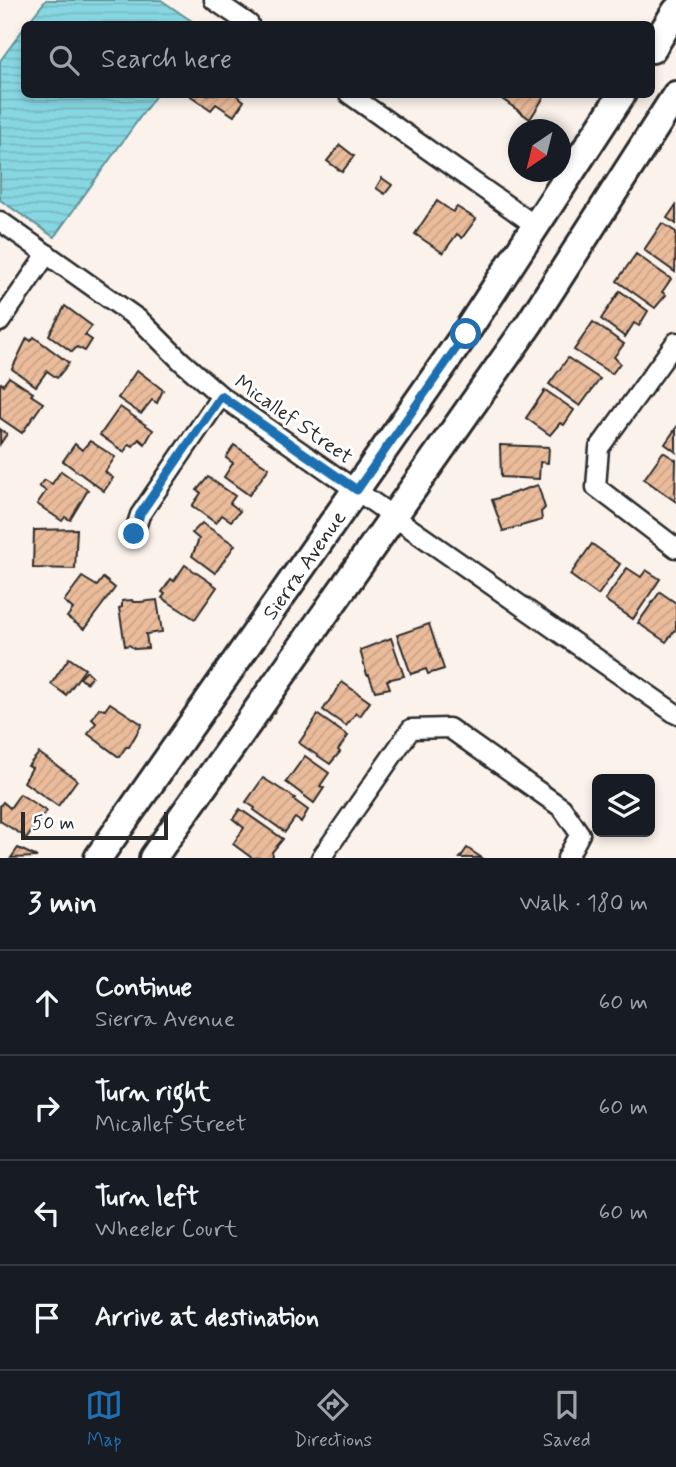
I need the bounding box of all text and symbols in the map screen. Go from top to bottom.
search box [21,21,655,98]
icon: search [45,41,83,79]
text: Search here [101,43,232,77]
north arrow [508,119,571,182]
route start [450,318,481,349]
street label: Micallef Street [229,369,358,471]
street label: Sierra Avenue [257,505,353,626]
route end [118,518,149,549]
map controls [592,774,655,837]
button: layers [592,774,655,837]
scale bar [21,809,168,841]
text: 50 m [32,811,75,836]
text: 3 min [28,884,97,923]
text: Walk · 180 m [519,889,648,919]
text: Continue [95,971,192,1005]
icon: ahead [28,984,66,1022]
text: 60 m [599,988,648,1018]
text: Sierra Avenue [95,1005,235,1035]
text: Turn right [95,1076,211,1110]
icon: right [28,1089,66,1127]
text: 60 m [599,1093,648,1123]
text: Micallef Street [95,1110,247,1140]
text: Turn left [95,1181,199,1215]
icon: left [28,1194,66,1232]
text: 60 m [599,1198,648,1228]
text: Wheeler Court [95,1215,238,1245]
icon: arrive [28,1299,66,1337]
text: Arrive at destination [95,1301,319,1335]
tab: Map [85,1386,123,1453]
tab: Directions [294,1386,372,1453]
tab: Saved [543,1386,591,1453]

